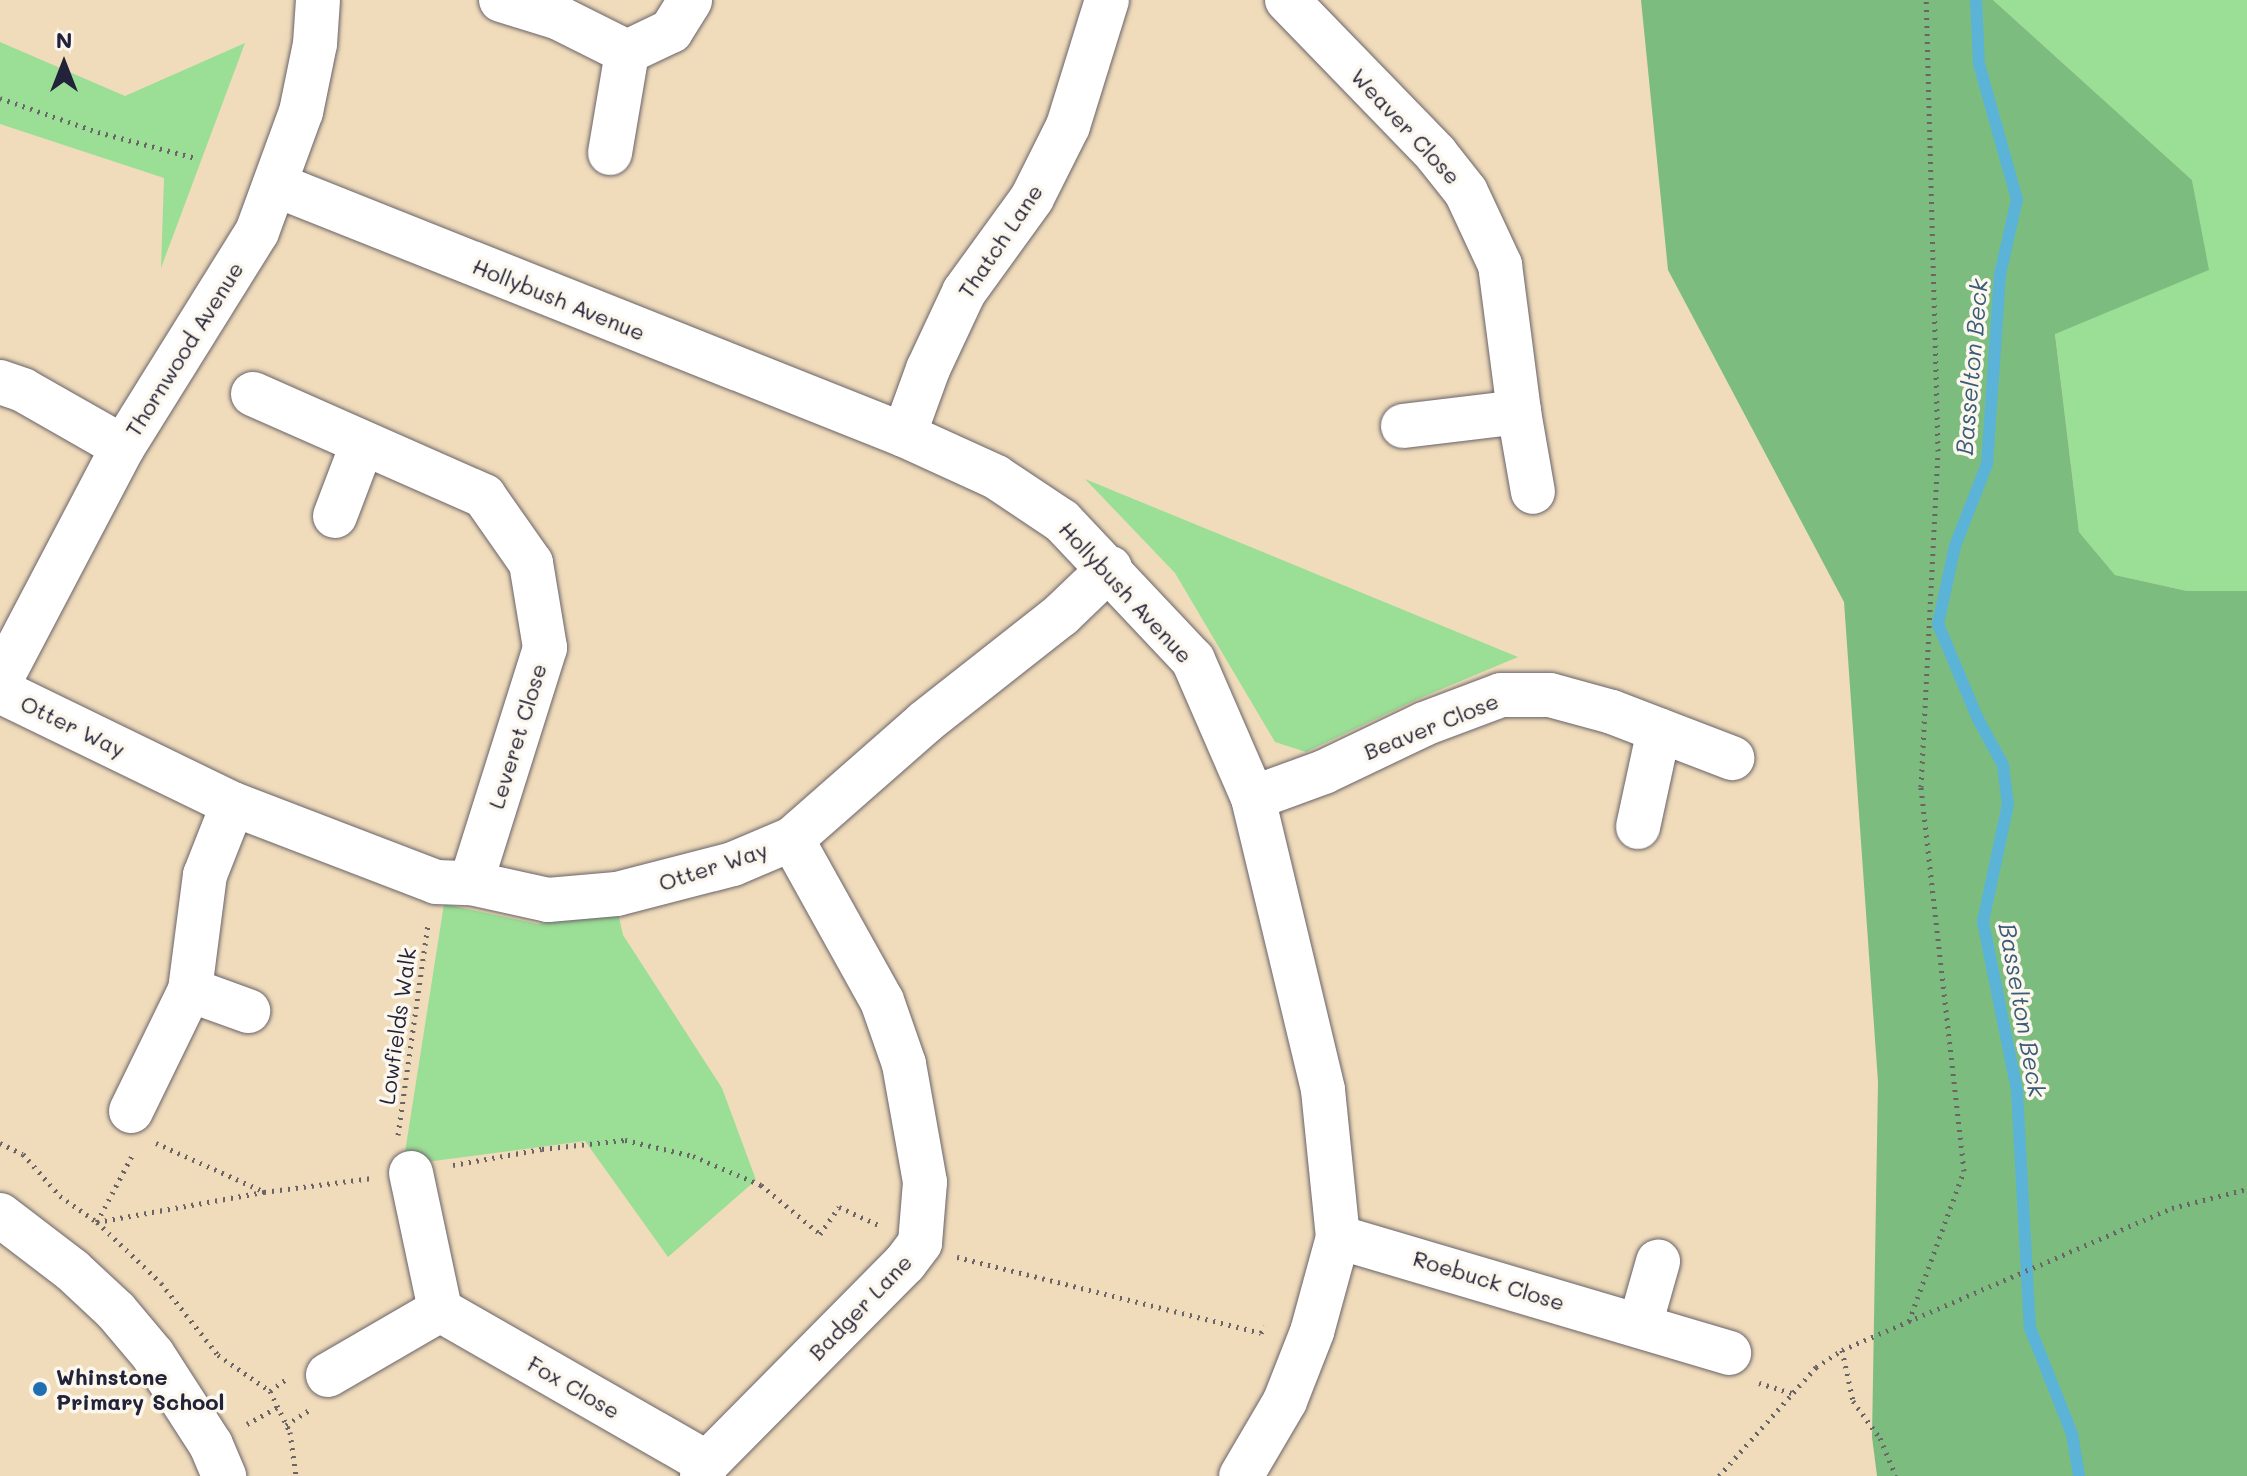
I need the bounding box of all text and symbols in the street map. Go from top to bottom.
north arrow [24,24,104,104]
text: N [56,25,72,54]
street label: Weaver Close [1346,63,1466,189]
street label: Thatch Lane [952,179,1048,303]
street label: Hollybush Avenue [469,252,649,346]
street label: Thornwood Avenue [119,257,249,441]
water label: Basselton Beck [1949,278,1993,456]
street label: Hollybush Avenue [1054,516,1198,668]
street label: Leveret Close [482,660,552,812]
street label: Beaver Close [1360,687,1502,765]
street label: Otter Way [16,689,130,763]
street label: Otter Way [655,836,771,896]
water label: Basselton Beck [1993,921,2053,1099]
street label: Lowfields Walk [373,946,421,1106]
street label: Roebuck Close [1410,1244,1568,1316]
street label: Badger Lane [803,1249,917,1365]
street label: Fox Close [523,1350,625,1424]
place label: Whinstone Primary School [56,1363,225,1414]
marker: Whinstone Primary School [31,1380,49,1398]

